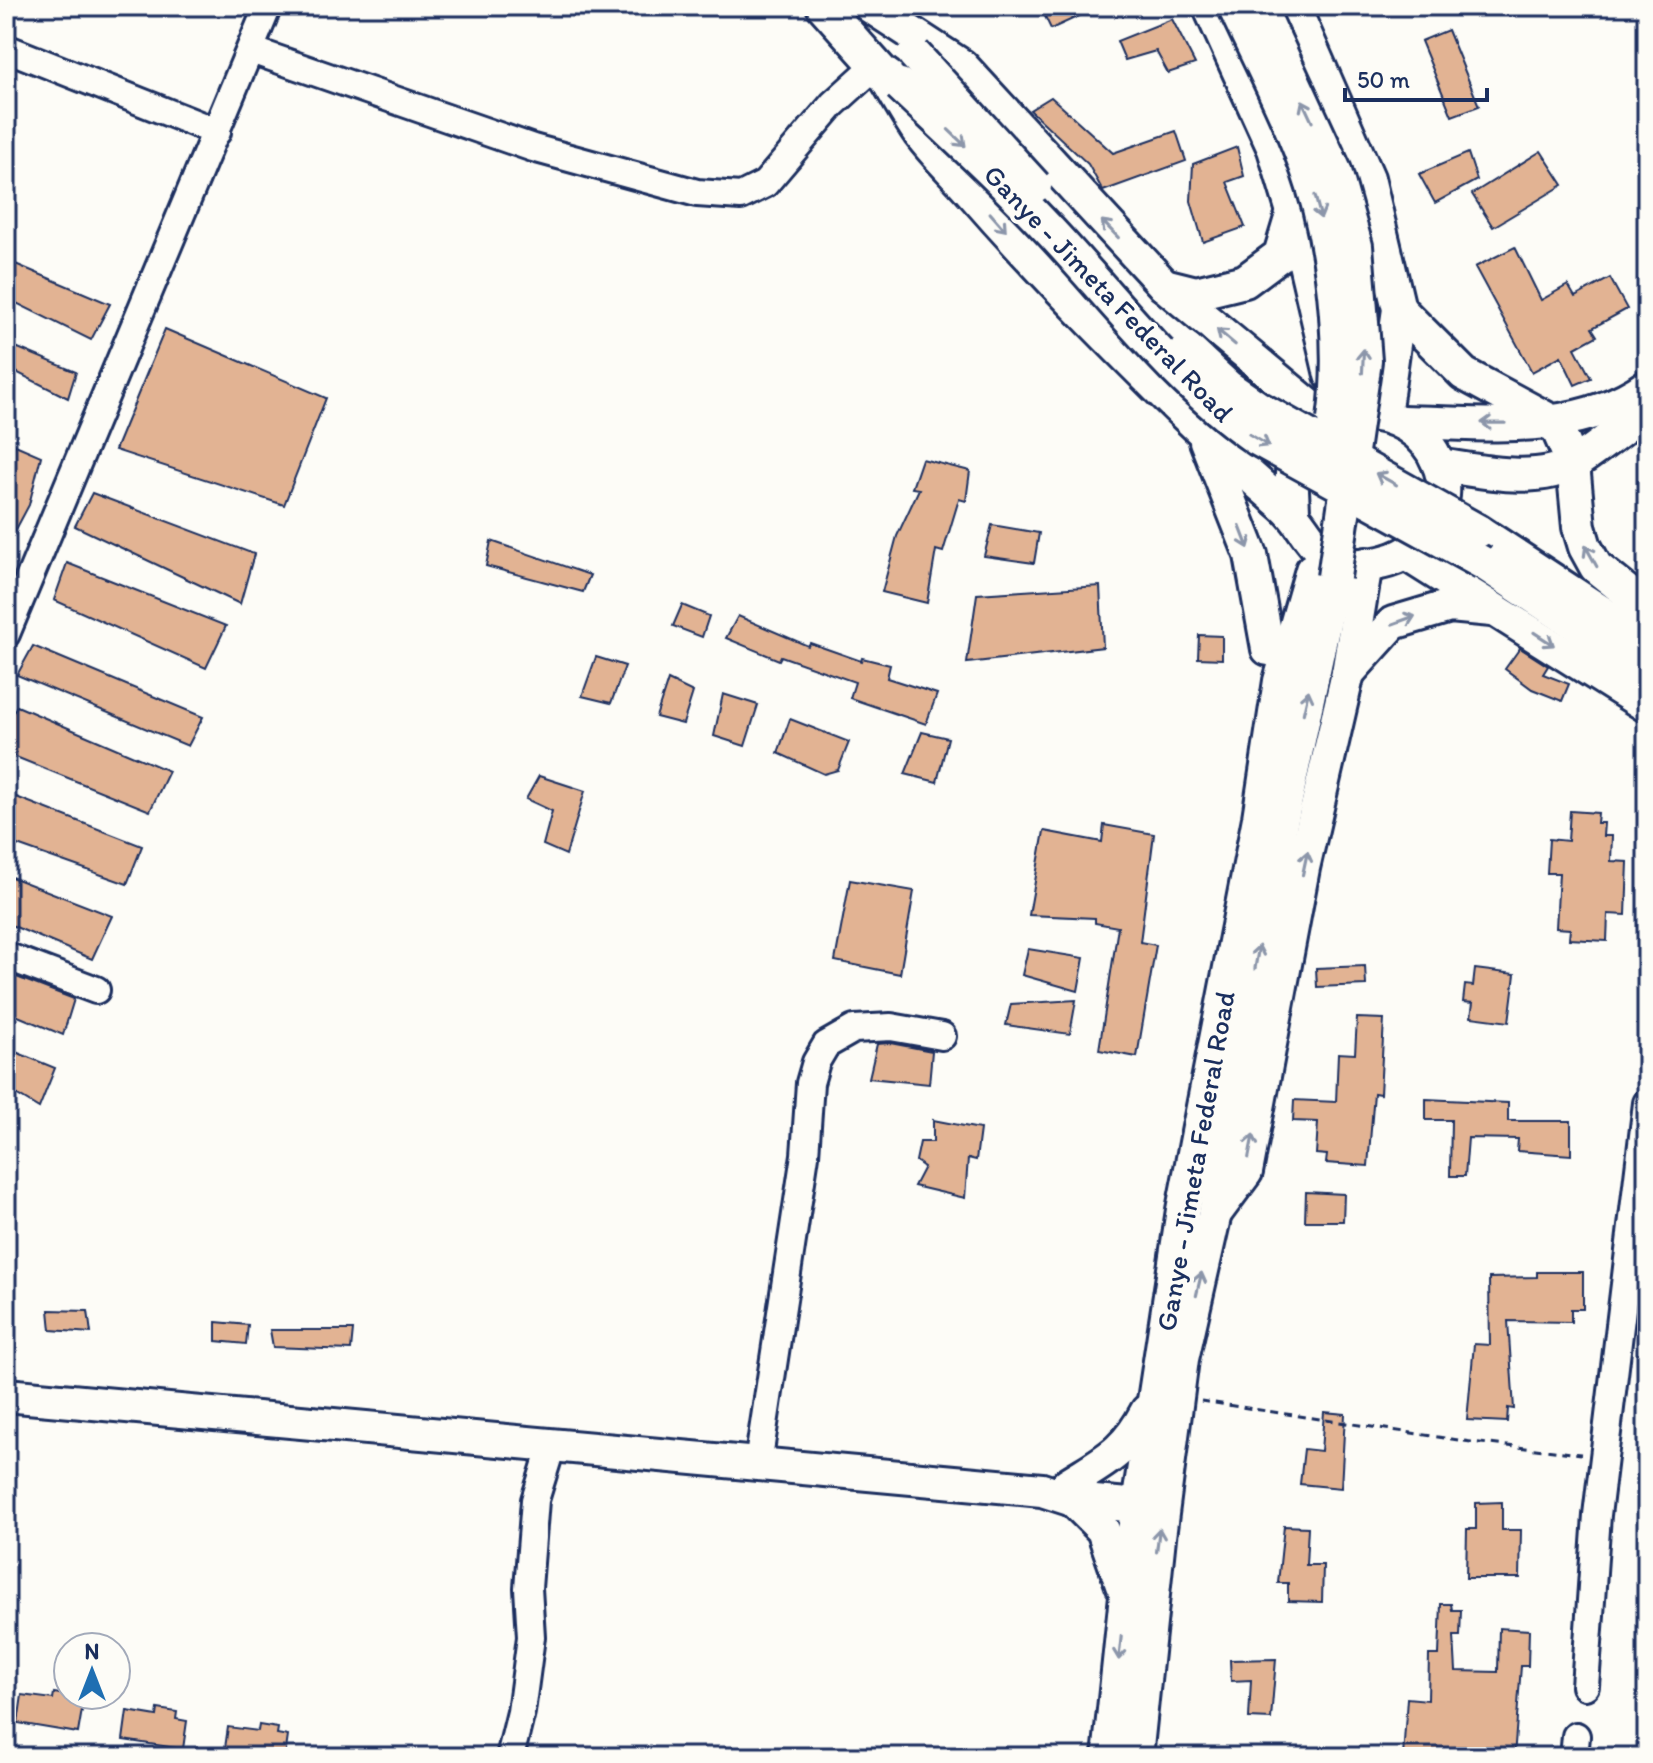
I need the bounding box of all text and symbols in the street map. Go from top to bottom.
scale bar [1345,52,1487,102]
text: 50 m [1357,65,1410,94]
one-way arrow [1299,99,1314,123]
one-way arrow [946,129,966,147]
street label: Ganye - Jimeta Federal Road [977,157,1241,429]
one-way arrow [1311,193,1326,219]
one-way arrow [988,211,1006,231]
one-way arrow [1101,220,1120,239]
one-way arrow [1216,328,1236,346]
one-way arrow [1356,349,1371,375]
one-way arrow [1480,415,1507,431]
one-way arrow [1247,432,1270,448]
one-way arrow [1374,471,1398,486]
one-way arrow [1238,524,1252,549]
one-way arrow [1582,545,1598,568]
one-way arrow [1391,612,1416,627]
one-way arrow [1532,632,1555,648]
one-way arrow [1299,690,1314,715]
one-way arrow [1298,851,1313,876]
one-way arrow [1250,945,1265,971]
street label: Ganye - Jimeta Federal Road [1148,988,1242,1334]
one-way arrow [1244,1134,1259,1159]
one-way arrow [1192,1271,1207,1297]
one-way arrow [1151,1527,1166,1554]
north arrow [52,1631,132,1711]
one-way arrow [1113,1634,1128,1661]
text: N [85,1638,99,1665]

